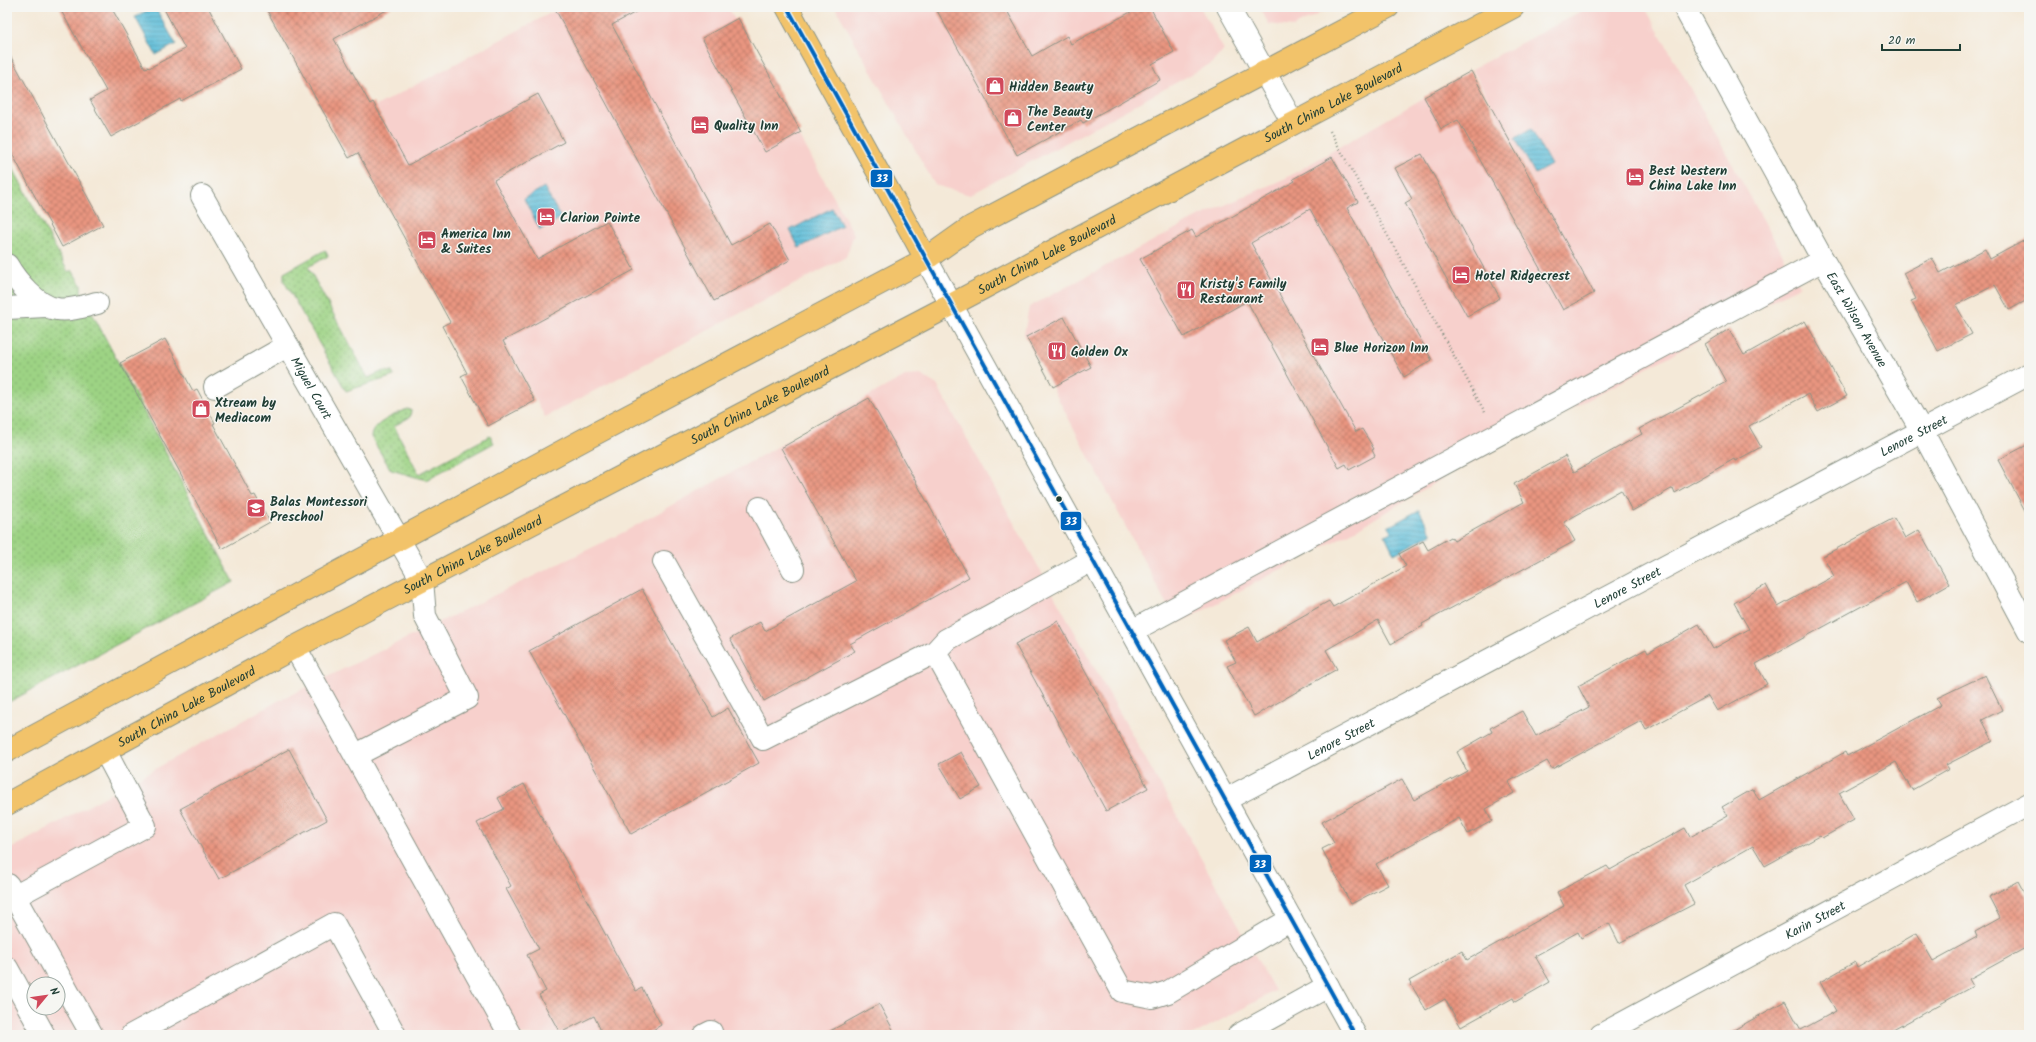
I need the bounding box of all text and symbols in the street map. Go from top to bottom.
scale bar [1882,26,1960,52]
text: 20 m [1888,31,1916,50]
street label: South China Lake Boulevard [1260,58,1407,149]
shop icon: Hidden Beauty [984,75,1006,97]
place label: Hidden Beauty [1009,77,1094,98]
place label: The Beauty Center [1027,102,1093,138]
shop icon: The Beauty Center [1002,107,1024,129]
hotel icon: Quality Inn [689,114,711,136]
place label: Quality Inn [714,116,778,137]
place label: Best Western China Lake Inn [1649,161,1736,197]
hotel icon: Best Western China Lake Inn [1624,166,1646,188]
line badge: 33 [870,169,893,188]
text: 33 [875,170,888,188]
hotel icon: Clarion Pointe [535,206,557,228]
place label: Clarion Pointe [560,208,641,229]
street label: South China Lake Boulevard [974,210,1121,301]
place label: America Inn & Suites [441,224,511,260]
hotel icon: America Inn & Suites [416,229,438,251]
hotel icon: Hotel Ridgecrest [1450,264,1472,286]
place label: Hotel Ridgecrest [1475,266,1570,287]
street label: East Wilson Avenue [1820,268,1892,372]
place label: Kristy's Family Restaurant [1200,274,1287,310]
restaurant icon: Kristy's Family Restaurant [1175,279,1197,301]
hotel icon: Blue Horizon Inn [1309,336,1331,358]
place label: Blue Horizon Inn [1334,338,1429,359]
restaurant icon: Golden Ox [1046,340,1068,362]
place label: Golden Ox [1071,342,1129,363]
street label: Miguel Court [284,353,337,425]
street label: South China Lake Boulevard [687,361,834,451]
place label: Xtream by Mediacom [214,393,276,429]
shop icon: Xtream by Mediacom [190,398,212,420]
street label: Lenore Street [1876,410,1953,463]
place label: Balas Montessori Preschool [270,492,368,528]
unlabelled marker [1054,494,1064,504]
school or university icon: Balas Montessori Preschool [245,497,267,519]
street label: South China Lake Boulevard [400,511,547,601]
line badge: 33 [1060,511,1082,531]
text: 33 [1064,513,1077,531]
street label: Lenore Street [1590,561,1666,615]
street label: South China Lake Boulevard [114,661,260,754]
street label: Lenore Street [1304,713,1380,767]
line badge: 33 [1249,854,1272,873]
text: 33 [1253,856,1266,874]
street label: Karin Street [1781,895,1851,946]
north arrow [26,976,66,1016]
text: N [44,984,63,999]

